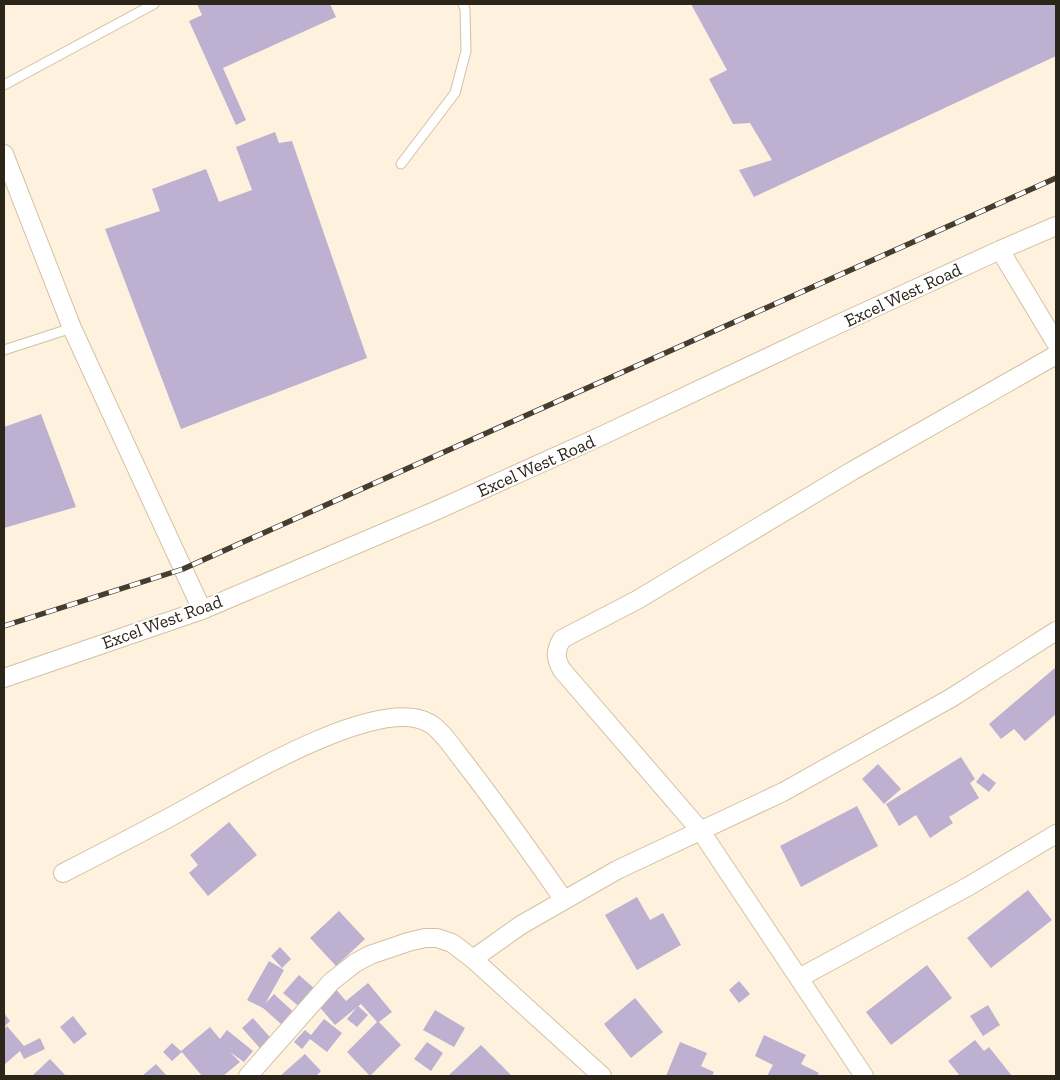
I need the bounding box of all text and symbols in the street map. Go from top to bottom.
street label: Excel West Road [841,258,965,332]
street label: Excel West Road [474,430,598,502]
street label: Excel West Road [99,590,225,654]

